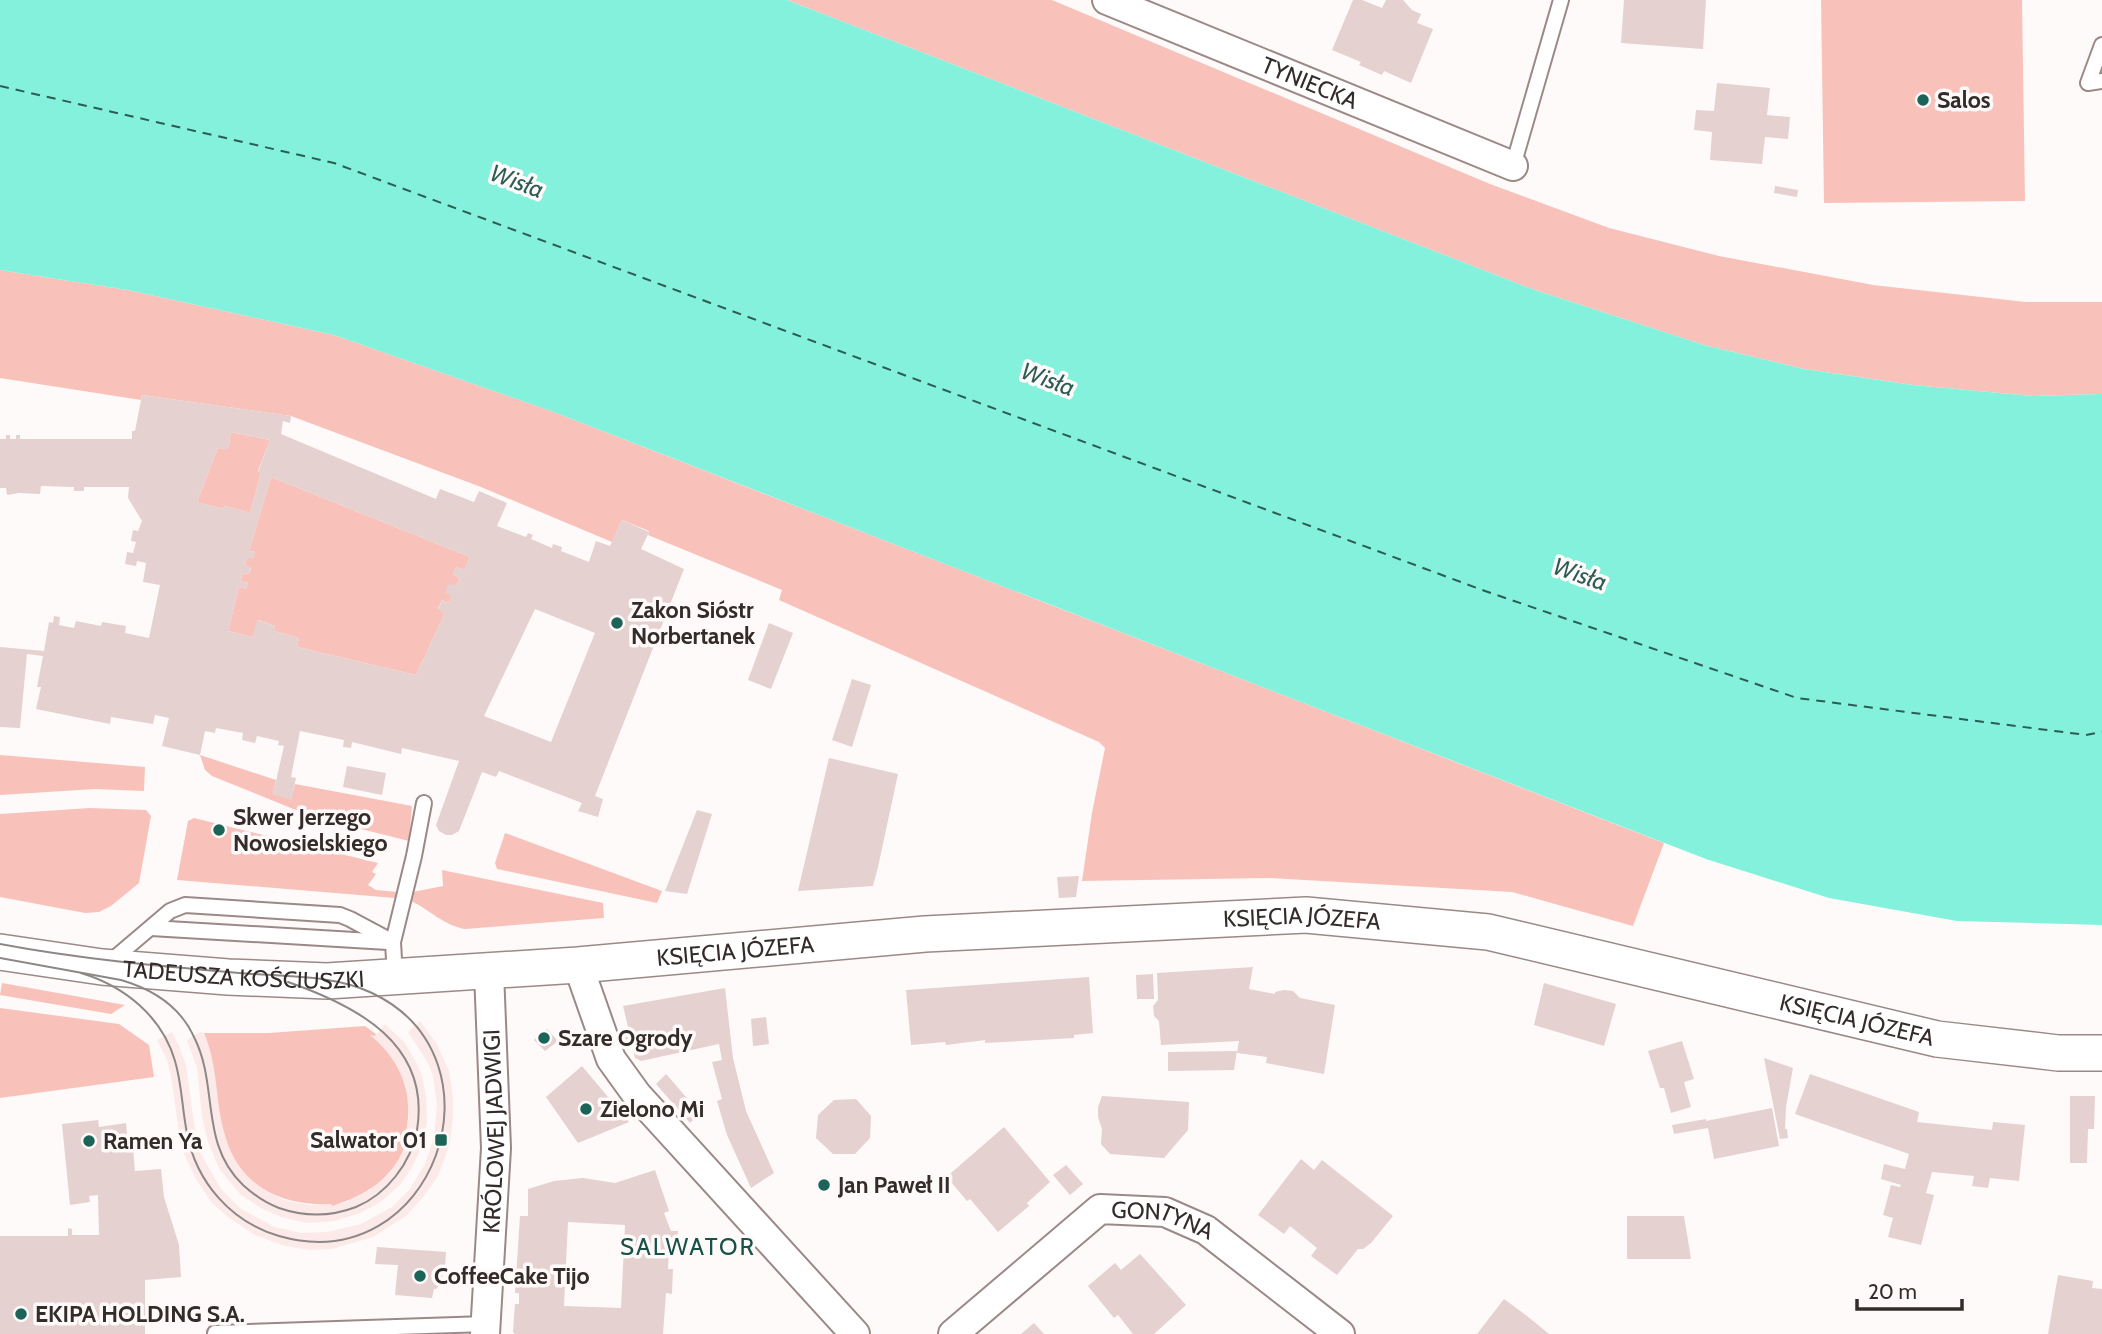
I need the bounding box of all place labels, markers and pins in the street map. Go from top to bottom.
place label: Salos [1937,86,1991,114]
marker: Salos [1915,92,1931,108]
place label: Zakon Sióstr Norbertanek [631,596,756,650]
marker: Zakon Sióstr Norbertanek [609,615,625,631]
place label: Skwer Jerzego Nowosielskiego [233,803,388,857]
marker: Skwer Jerzego Nowosielskiego [211,822,227,838]
place label: Szare Ogrody [558,1024,693,1052]
marker: Szare Ogrody [536,1030,552,1046]
place label: Zielono Mi [600,1095,704,1123]
marker: Zielono Mi [578,1101,594,1117]
place label: Salwator 01 [310,1126,427,1154]
place label: Ramen Ya [103,1127,203,1155]
marker: Salwator 01 [433,1132,449,1148]
marker: Ramen Ya [81,1133,97,1149]
place label: Jan Paweł II [837,1171,951,1199]
marker: Jan Paweł II [816,1177,832,1193]
place label: CoffeeCake Tijo [434,1262,590,1290]
marker: CoffeeCake Tijo [412,1268,428,1284]
place label: EKIPA HOLDING S.A. [35,1300,245,1328]
marker: EKIPA HOLDING S.A. [13,1306,29,1322]

